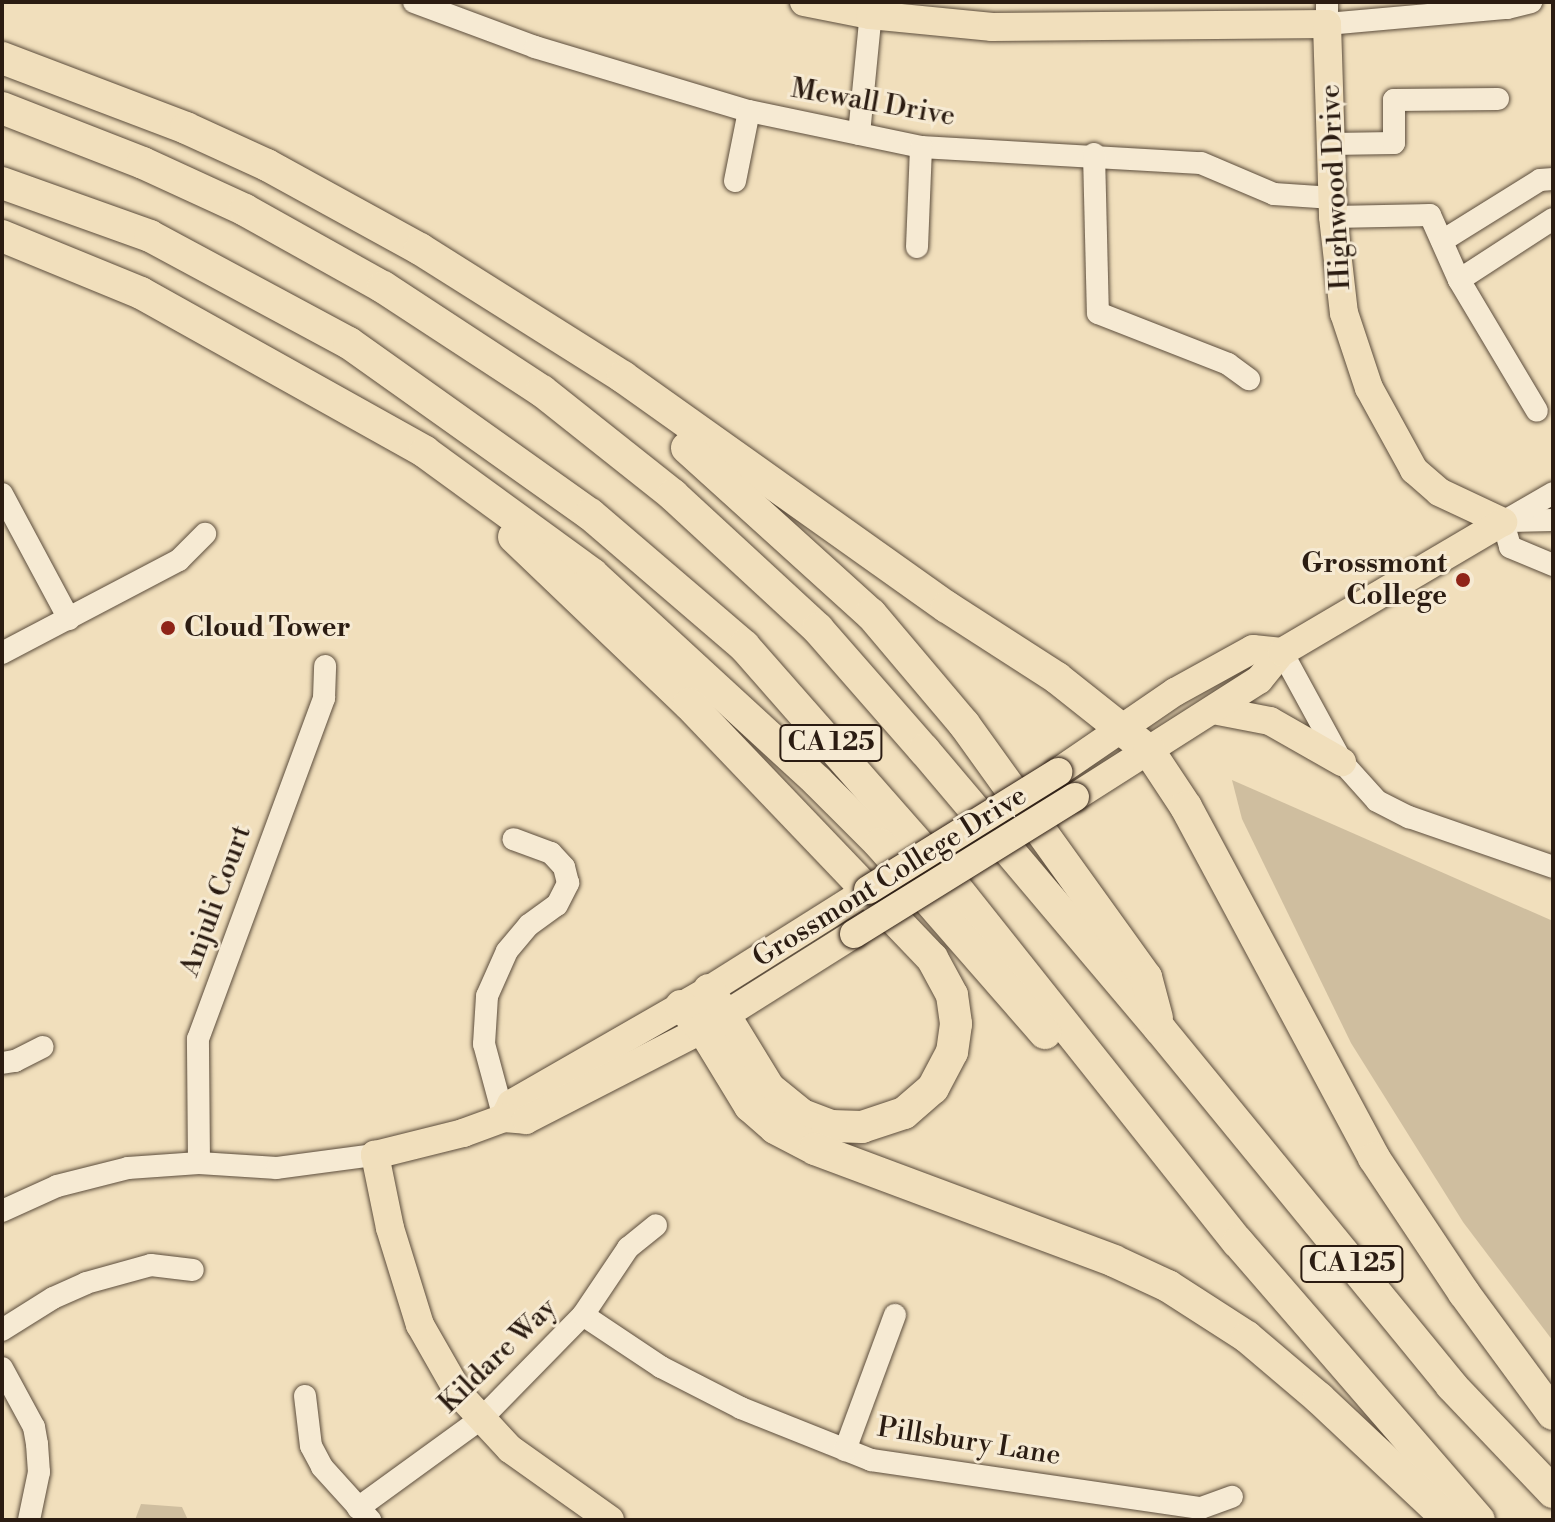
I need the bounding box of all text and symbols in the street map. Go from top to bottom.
street label: Mewall Drive [788,72,958,134]
street label: Highwood Drive [1314,83,1358,291]
place label: Grossmont College [1301,547,1447,613]
marker: Grossmont College [1454,571,1472,589]
place label: Cloud Tower [184,611,351,645]
marker: Cloud Tower [159,619,177,637]
road number: CA 125 [779,721,883,765]
street label: Grossmont College Drive [747,779,1033,975]
street label: Anjuli Court [173,821,259,981]
road number: CA 125 [1300,1242,1404,1286]
street label: Kildare Way [432,1291,564,1421]
street label: Pillsbury Lane [875,1411,1063,1473]

